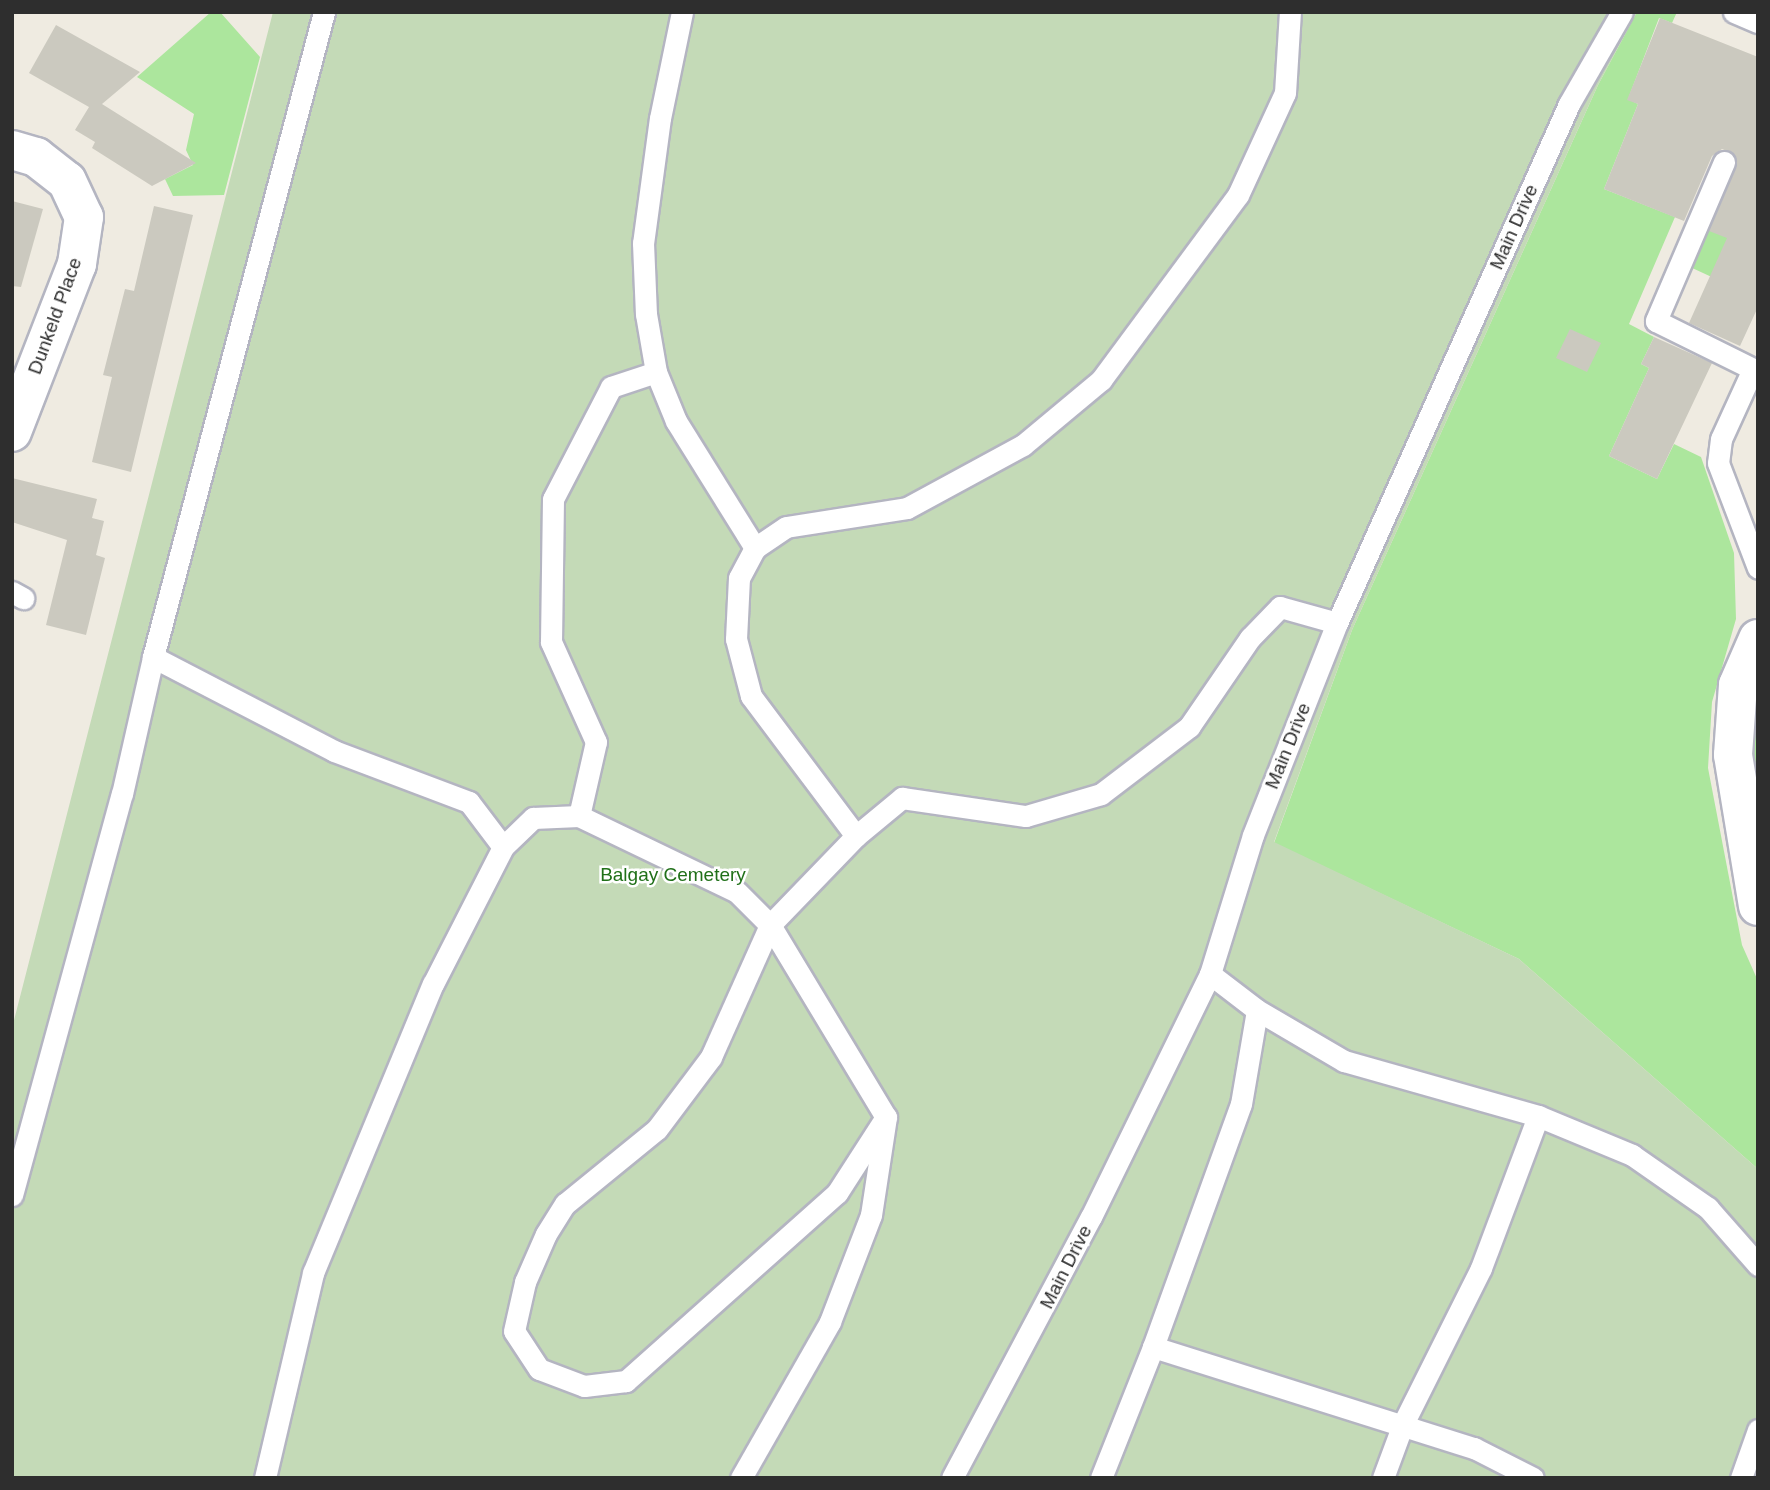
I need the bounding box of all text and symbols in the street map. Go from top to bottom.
street label: Main Drive [1485,181,1543,273]
street label: Dunkeld Place [23,255,87,377]
street label: Main Drive [1260,700,1316,792]
park label: Balgay Cemetery [600,864,746,886]
street label: Main Drive [1035,1221,1097,1313]

